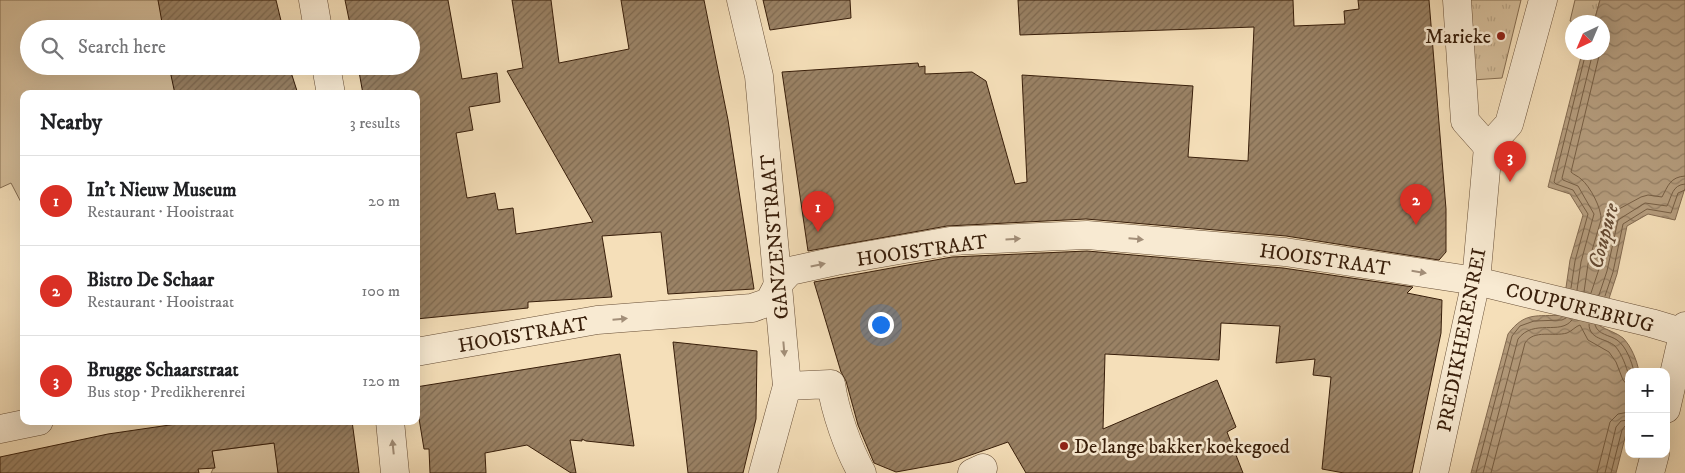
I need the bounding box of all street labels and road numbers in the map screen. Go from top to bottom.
street label: GANZENSTRAAT [756,153,795,320]
street label: HOOISTRAAT [855,230,989,273]
street label: HOOISTRAAT [1258,239,1392,282]
street label: PREDIKHERENREI [1432,246,1493,434]
street label: COUPUREBRUG [1503,278,1656,339]
street label: HOOISTRAAT [456,312,590,359]

